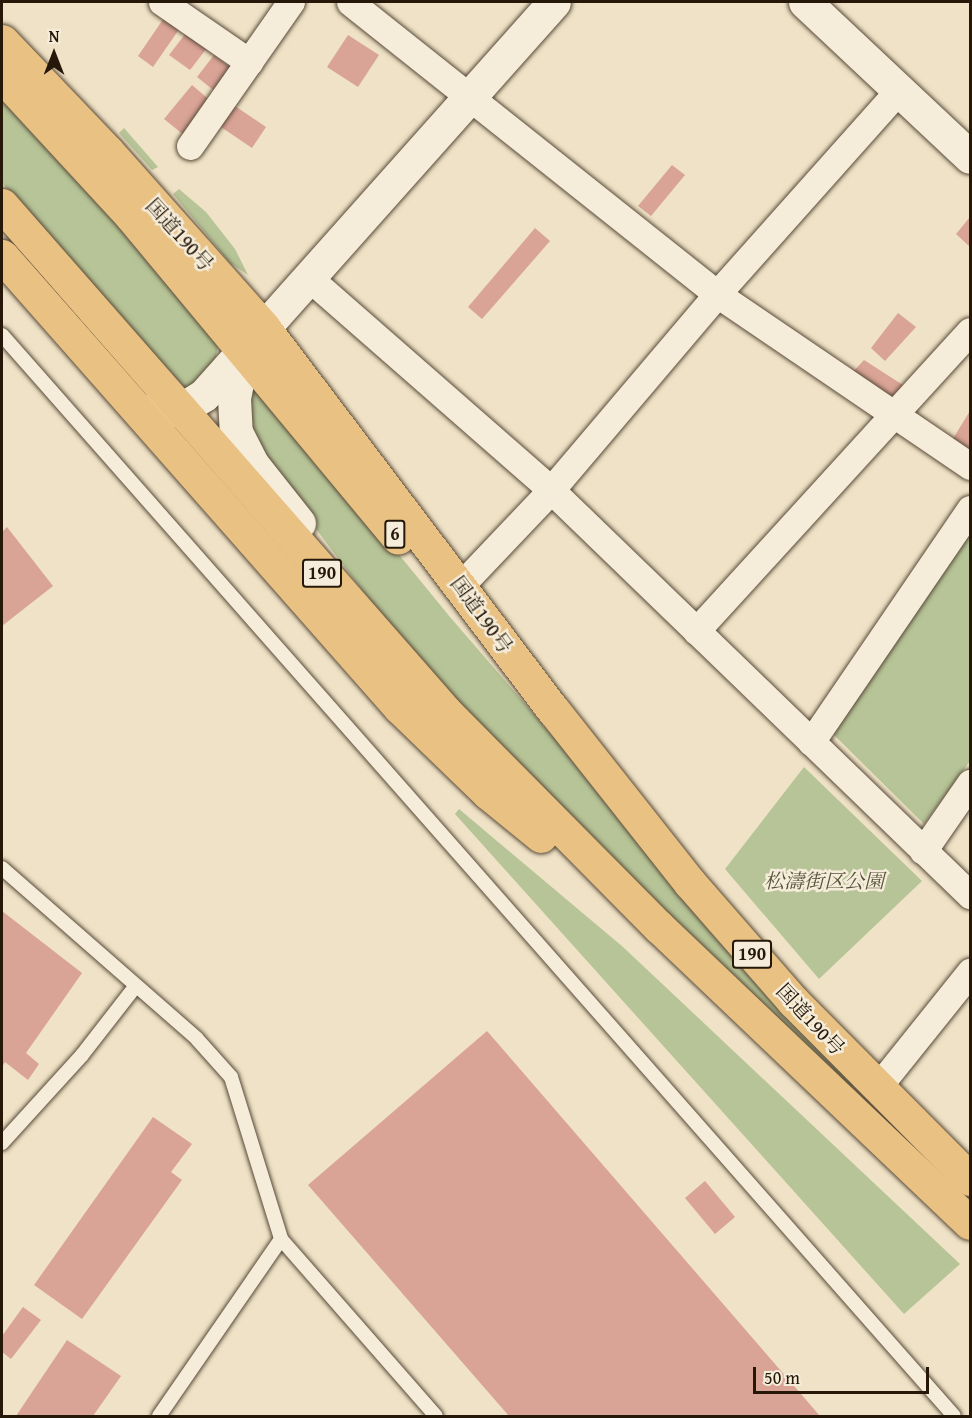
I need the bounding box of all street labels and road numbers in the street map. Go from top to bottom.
street label: 国道190号 [141,193,219,275]
road number: 6 [383,519,407,549]
road number: 190 [301,558,343,588]
street label: 国道190号 [446,571,518,657]
road number: 190 [731,939,773,969]
street label: 国道190号 [772,978,850,1060]

